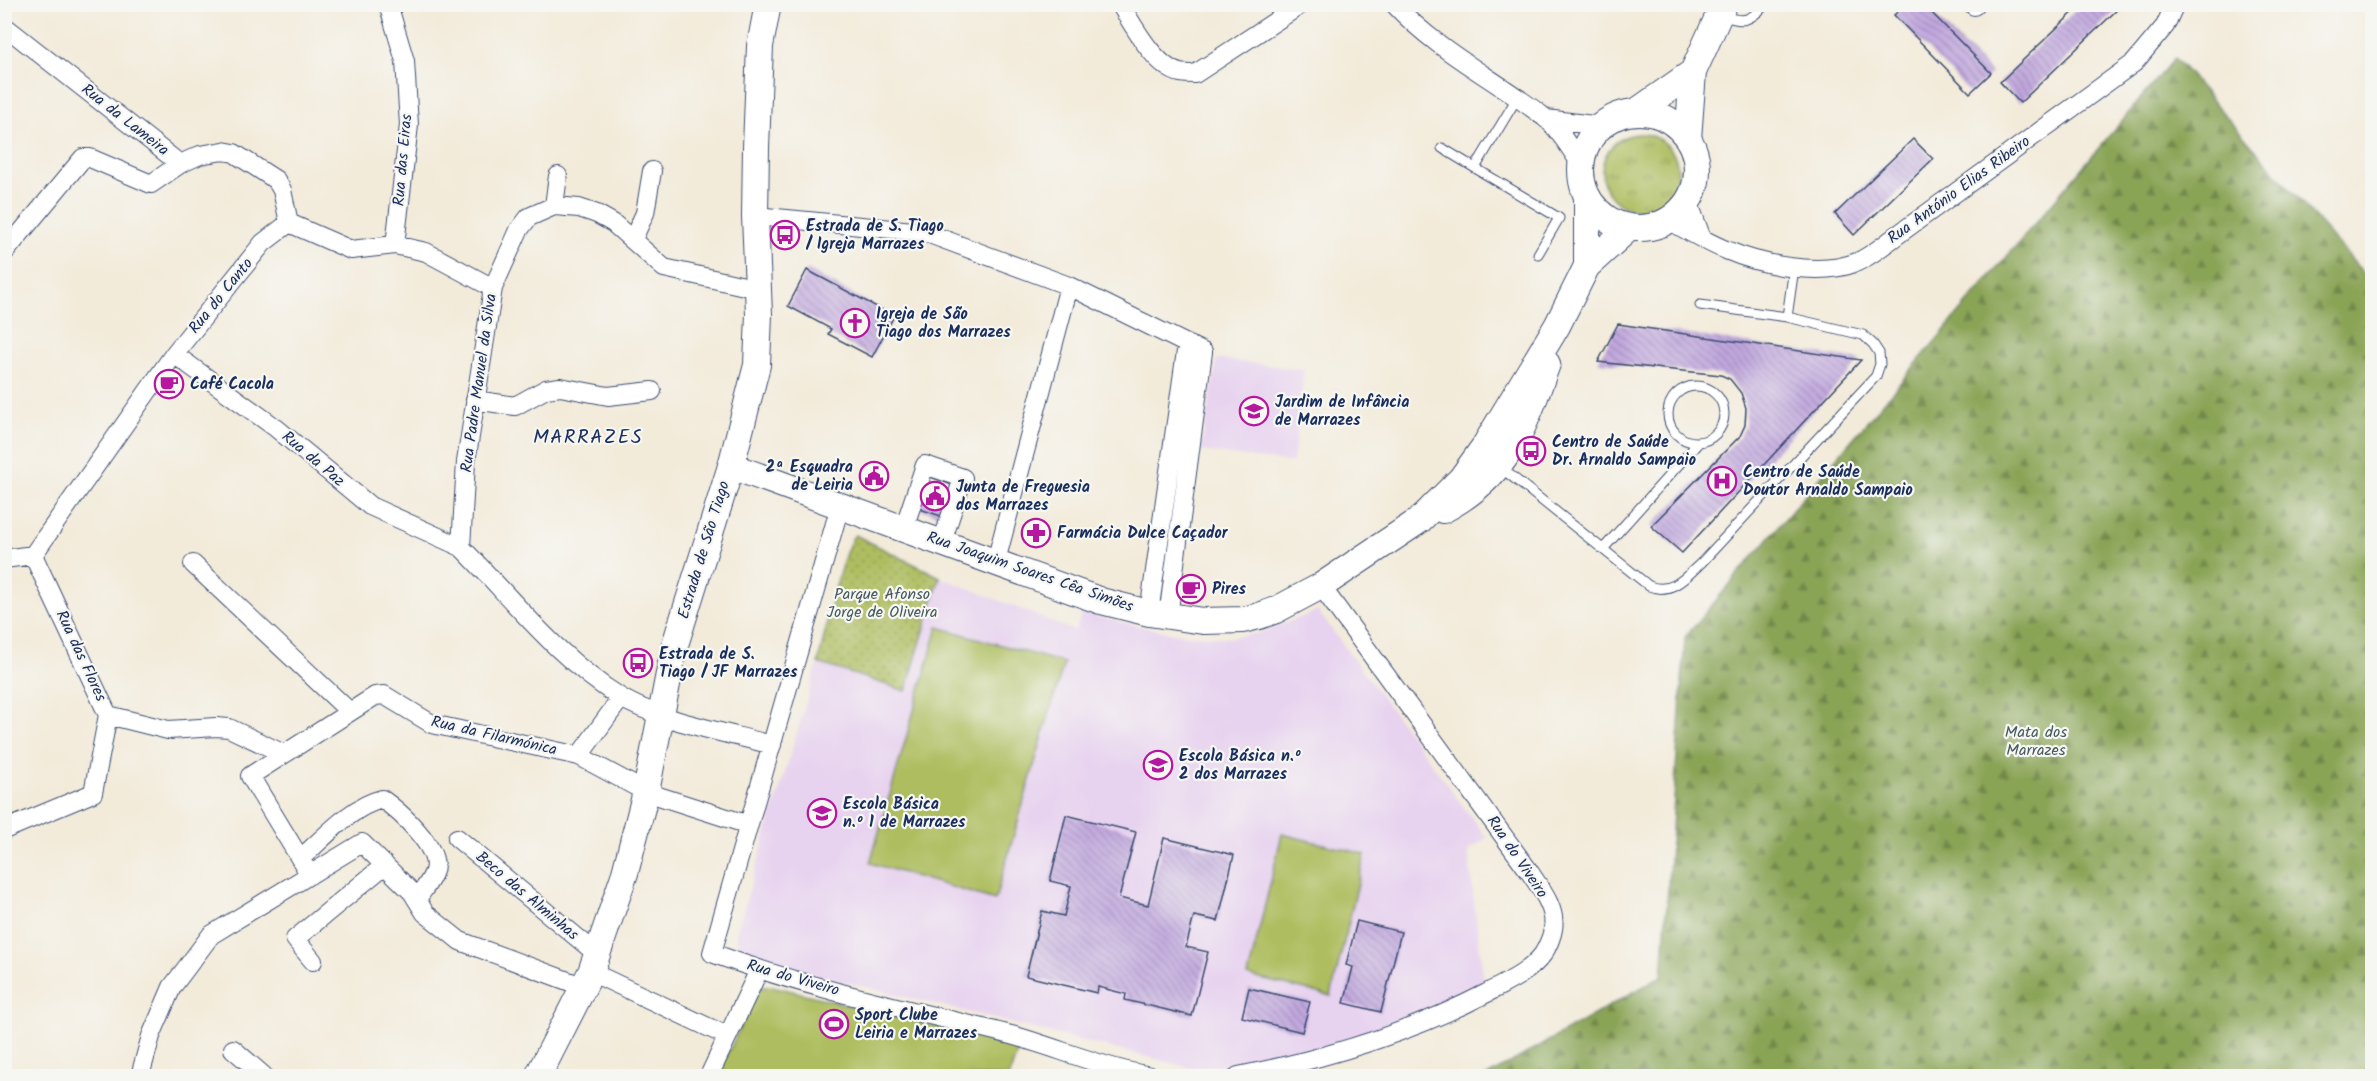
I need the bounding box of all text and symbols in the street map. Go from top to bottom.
street label: Rua da Lameira [76,78,174,162]
street label: Rua das Eiras [387,113,419,207]
street label: Rua António Elias Ribeiro [1882,129,2036,251]
place label: Estrada de S. Tiago / Igreja Marrazes [805,214,944,257]
bus stop icon: Estrada de S. Tiago / Igreja Marrazes [769,219,801,251]
street label: Rua do Canto [182,253,260,339]
street label: Rua Padre Manuel da Silva [454,292,504,474]
place label: Igreja de São Tiago dos Marrazes [876,302,1011,345]
church icon: Igreja de São Tiago dos Marrazes [839,307,871,339]
cafe icon: Café Cacola [153,368,185,400]
place label: Café Cacola [190,372,274,397]
place label: Jardim de Infância de Marrazes [1275,390,1409,433]
school or university icon: Jardim de Infância de Marrazes [1238,395,1270,427]
district label: MARRAZES [533,422,643,454]
street label: Rua da Paz [276,425,350,493]
place label: Centro de Saúde Dr. Arnaldo Sampaio [1552,430,1696,473]
bus stop icon: Centro de Saúde Dr. Arnaldo Sampaio [1515,435,1547,467]
place label: 2ª Esquadra de Leiria [766,455,853,498]
public building icon: 2ª Esquadra de Leiria [858,460,890,492]
place label: Centro de Saúde Doutor Arnaldo Sampaio [1743,460,1913,503]
hospital icon: Centro de Saúde Doutor Arnaldo Sampaio [1706,465,1738,497]
place label: Junta de Freguesia dos Marrazes [956,475,1090,518]
street label: Estrada de São Tiago [671,478,737,622]
public building icon: Junta de Freguesia dos Marrazes [919,480,951,512]
pharmacy icon: Farmácia Dulce Caçador [1020,517,1052,549]
place label: Farmácia Dulce Caçador [1057,521,1229,546]
street label: Rua Joaquim Soares Cêa Simões [923,525,1137,619]
cafe icon: Pires [1175,573,1207,605]
place label: Pires [1212,577,1247,602]
park label: Parque Afonso Jorge de Oliveira [827,582,937,625]
street label: Rua das Flores [49,606,113,706]
place label: Estrada de S. Tiago / JF Marrazes [659,642,798,685]
bus stop icon: Estrada de S. Tiago / JF Marrazes [622,647,654,679]
street label: Rua da Filarmónica [428,709,560,763]
park label: Mata dos Marrazes [2005,720,2067,763]
place label: Escola Básica n.º 2 dos Marrazes [1179,744,1301,787]
school or university icon: Escola Básica n.º 2 dos Marrazes [1142,749,1174,781]
place label: Escola Básica n.º 1 de Marrazes [843,792,966,835]
school or university icon: Escola Básica n.º 1 de Marrazes [806,797,838,829]
street label: Rua do Viveiro [1480,811,1554,903]
street label: Beco das Alminhas [470,845,584,947]
street label: Rua do Viveiro [744,953,842,1003]
place label: Sport Clube Leiria e Marrazes [855,1003,977,1046]
sports icon: Sport Clube Leiria e Marrazes [818,1008,850,1040]

